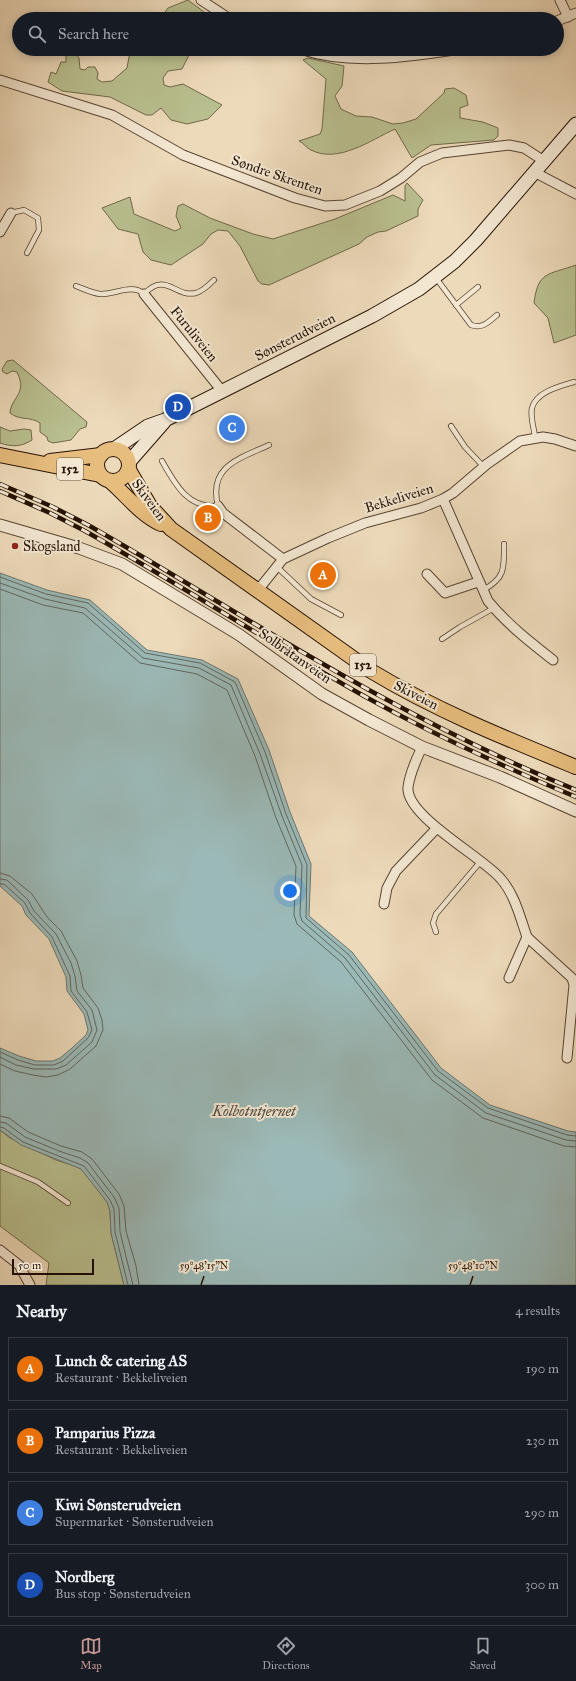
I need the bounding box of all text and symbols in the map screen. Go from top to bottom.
search box [12,12,564,56]
icon: search [26,23,48,45]
text: Search here [58,25,129,43]
street label: Søndre Skrenten [229,151,325,199]
street label: Furuliveien [167,303,222,365]
street label: Sønsterudveien [252,309,338,365]
pin: D [165,392,191,422]
pin: C [219,413,245,443]
road number: 152 [57,458,83,480]
street label: Skiveien [128,476,170,525]
street label: Bekkeliveien [363,479,436,516]
pin: B [195,503,221,533]
place label: Skogsland [23,538,81,555]
marker: Skogsland [10,541,20,551]
pin: A [310,560,336,590]
street label: Solbråtanveien [255,625,335,687]
road number: 152 [350,654,376,676]
street label: Skiveien [391,677,442,714]
your location [280,881,300,901]
water label: Kolbotntjernet [211,1102,297,1120]
scale bar [12,1257,94,1276]
text: 50 m [18,1259,41,1272]
text: 59°48'15"N [180,1260,229,1272]
text: 59°48'10"N [448,1260,498,1272]
text: Nearby [16,1301,67,1322]
text: 4 results [515,1303,560,1319]
text: Lunch & catering AS [55,1352,187,1370]
text: A [26,1361,34,1377]
text: 190 m [526,1361,559,1377]
text: Restaurant · Bekkeliveien [55,1370,187,1386]
text: Pamparius Pizza [55,1424,155,1442]
text: B [26,1433,34,1449]
text: 230 m [526,1433,559,1449]
text: Restaurant · Bekkeliveien [55,1442,187,1458]
text: Kiwi Sønsterudveien [55,1496,181,1514]
text: C [26,1505,34,1521]
text: 290 m [524,1505,559,1521]
text: Supermarket · Sønsterudveien [55,1514,214,1530]
text: Nordberg [55,1568,114,1586]
text: D [25,1577,35,1593]
text: 300 m [525,1577,559,1593]
text: Bus stop · Sønsterudveien [55,1586,191,1602]
tab: Map [80,1635,102,1672]
tab: Directions [262,1635,310,1672]
tab: Saved [470,1635,496,1672]

